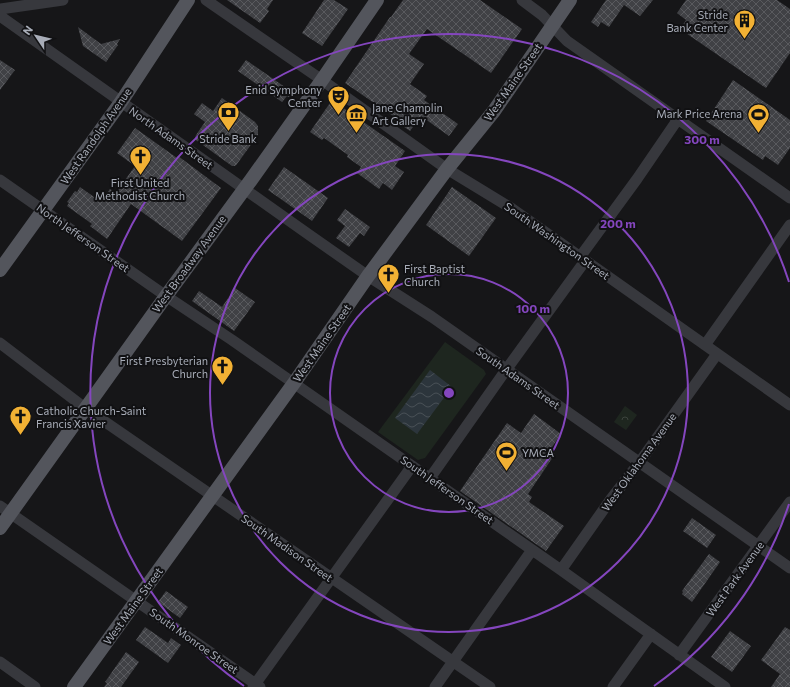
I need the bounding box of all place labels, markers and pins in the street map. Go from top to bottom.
place label: Stride Bank Center [667,8,729,34]
building icon: Stride Bank Center [731,8,757,41]
place label: Enid Symphony Center [245,83,323,109]
theatre icon: Enid Symphony Center [325,83,351,116]
bank icon: Stride Bank [215,100,241,133]
museum icon: Jane Champlin Art Gallery [344,101,370,134]
place label: Jane Champlin Art Gallery [372,101,443,127]
sports icon: Mark Price Arena [745,101,771,134]
place label: Mark Price Arena [656,107,742,120]
place label: Stride Bank [199,132,257,145]
church icon: First United Methodist Church [127,144,153,177]
place label: First United Methodist Church [95,176,185,202]
church icon: First Baptist Church [376,262,402,295]
place label: First Baptist Church [404,262,466,288]
place label: First Presbyterian Church [120,354,208,380]
church icon: First Presbyterian Church [210,354,236,387]
centre of rings [442,386,456,400]
church icon: Catholic Church-Saint Francis Xavier [7,404,33,437]
place label: Catholic Church-Saint Francis Xavier [36,404,147,430]
sports icon: YMCA [494,440,520,473]
place label: YMCA [522,446,554,459]

